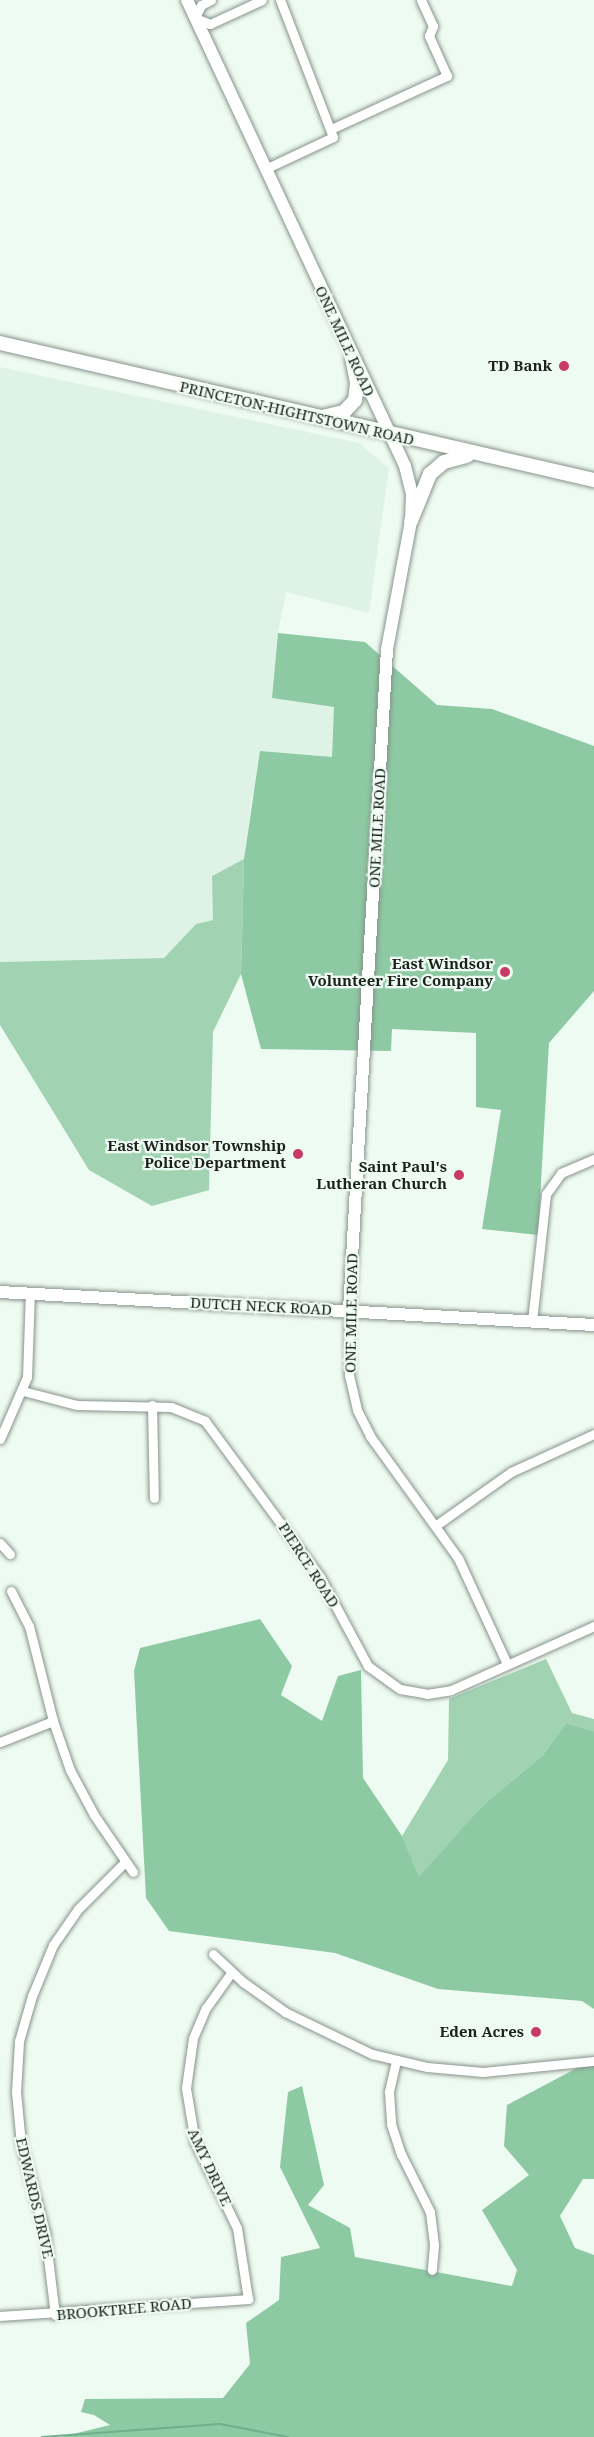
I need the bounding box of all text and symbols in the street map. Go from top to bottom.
street label: ONE MILE ROAD [312,283,378,399]
place label: TD Bank [488,357,552,375]
marker: TD Bank [557,359,571,373]
street label: PRINCETON-HIGHTSTOWN ROAD [178,377,416,449]
street label: ONE MILE ROAD [365,768,389,888]
place label: East Windsor Volunteer Fire Company [308,954,493,989]
marker: East Windsor Volunteer Fire Company [498,965,512,979]
place label: East Windsor Township Police Department [107,1136,286,1171]
marker: East Windsor Township Police Department [291,1147,305,1161]
place label: Saint Paul's Lutheran Church [316,1157,447,1192]
marker: Saint Paul's Lutheran Church [452,1168,466,1182]
street label: ONE MILE ROAD [341,1253,361,1373]
street label: DUTCH NECK ROAD [190,1293,332,1319]
street label: PIERCE ROAD [275,1519,343,1611]
place label: Eden Acres [439,2023,524,2041]
marker: Eden Acres [529,2025,543,2039]
street label: AMY DRIVE [184,2125,236,2209]
street label: EDWARDS DRIVE [12,2136,58,2260]
street label: BROOKTREE ROAD [56,2294,192,2324]

